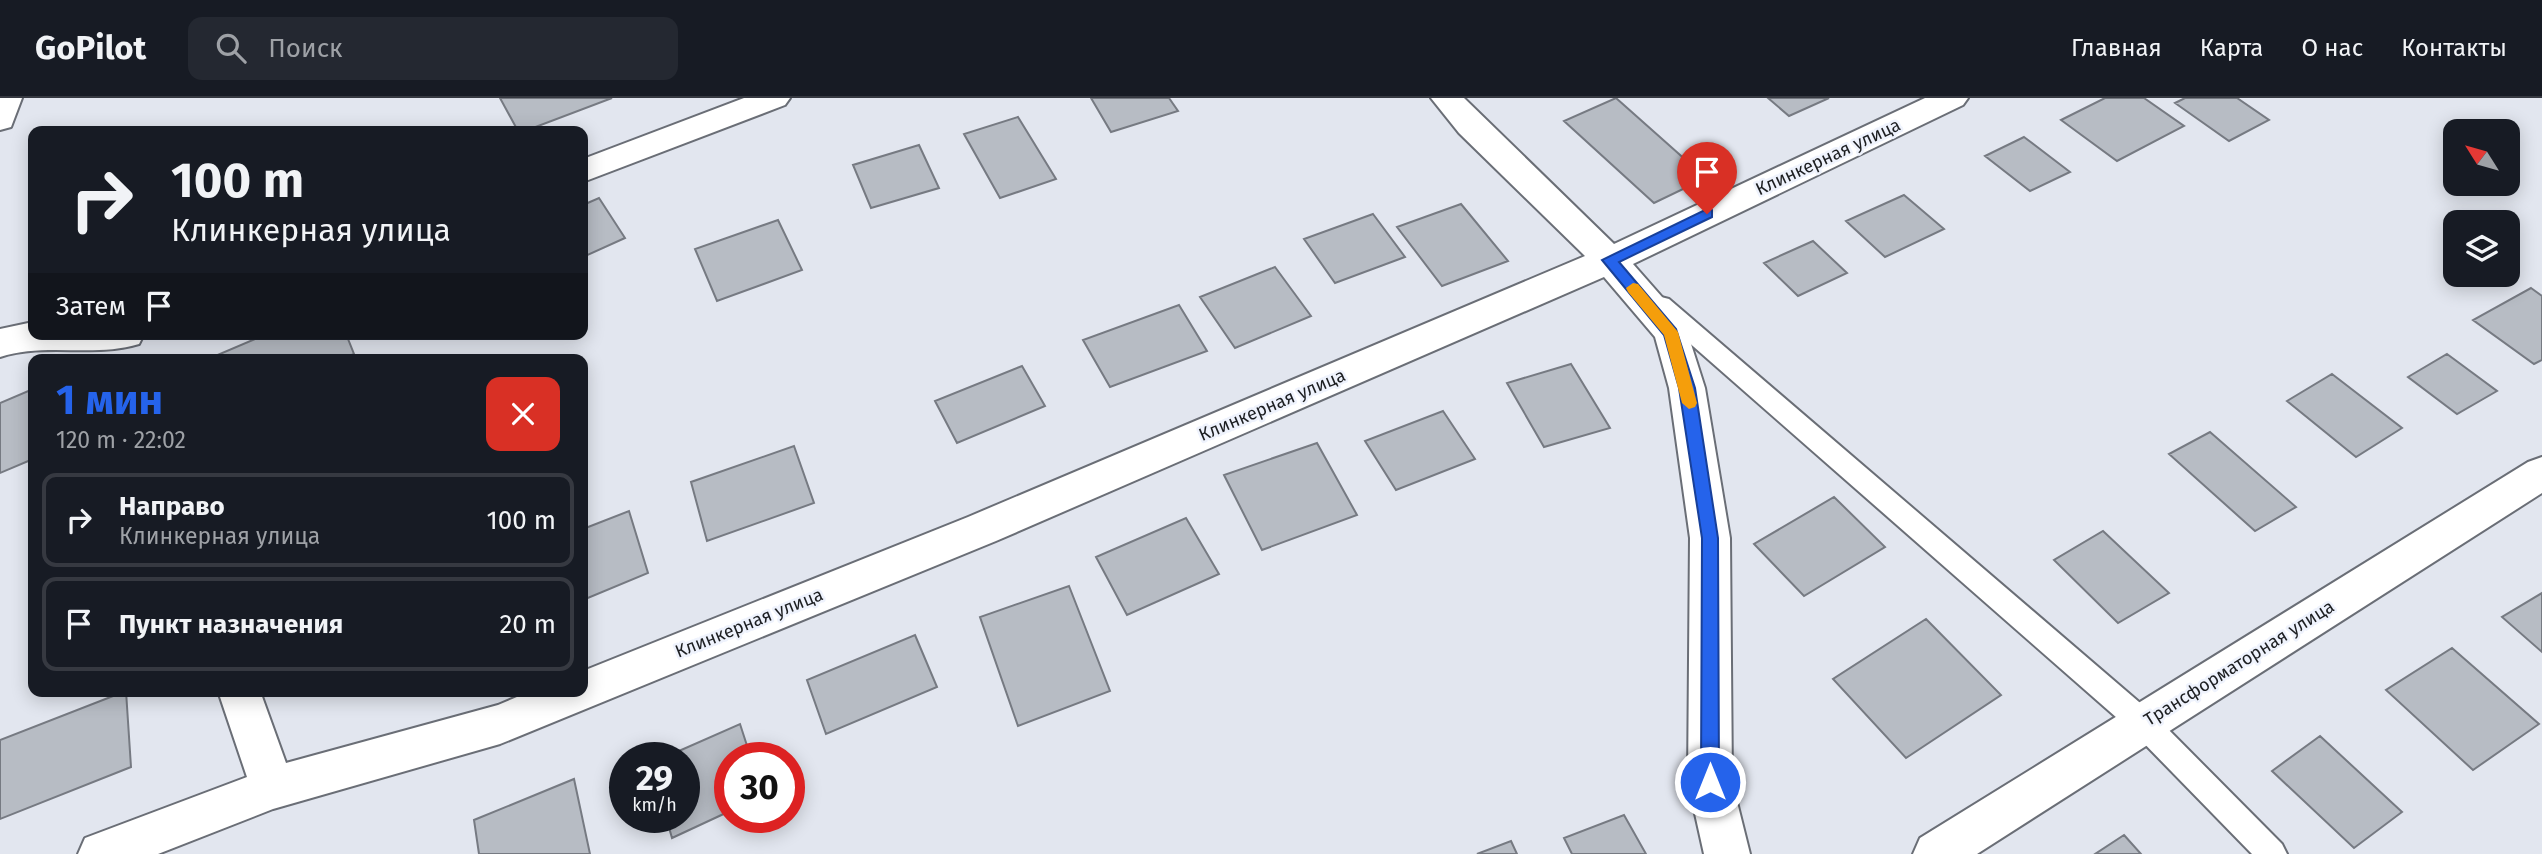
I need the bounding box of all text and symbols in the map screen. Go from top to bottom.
search box [188,17,678,80]
text: GoPilot [35,28,146,68]
icon: search [212,29,250,67]
text: Поиск [268,33,343,64]
text: Главная [2071,34,2162,62]
text: Карта [2200,34,2263,62]
text: О нас [2301,34,2363,62]
text: Контакты [2401,34,2507,62]
street label: Клинкерная улица [1752,114,1904,200]
north arrow [2443,119,2520,196]
map controls [2443,119,2520,287]
pin [1677,142,1737,214]
text: 100 m [171,151,304,210]
icon: arrive [1688,153,1726,191]
icon: right [56,154,147,245]
button: layers [2443,210,2520,287]
text: Клинкерная улица [171,211,451,249]
icon: arrive [140,287,178,325]
text: Затем [56,291,126,322]
street label: Клинкерная улица [1195,364,1349,446]
text: 1 мин [56,375,163,425]
button: close [486,377,560,451]
text: 120 m · 22:02 [56,426,186,454]
text: Направо [119,491,225,522]
icon: right [60,501,98,539]
text: 100 m [487,505,556,536]
text: Клинкерная улица [119,522,320,550]
street label: Клинкерная улица [672,583,826,663]
street label: Трансформаторная улица [2140,595,2338,731]
icon: arrive [60,605,98,643]
text: Пункт назначения [119,609,343,640]
text: 20 m [499,609,556,640]
speed limit sign: 30 [714,742,805,833]
position arrow [1673,745,1747,819]
text: 29 [636,757,673,799]
text: km/h [632,794,677,816]

